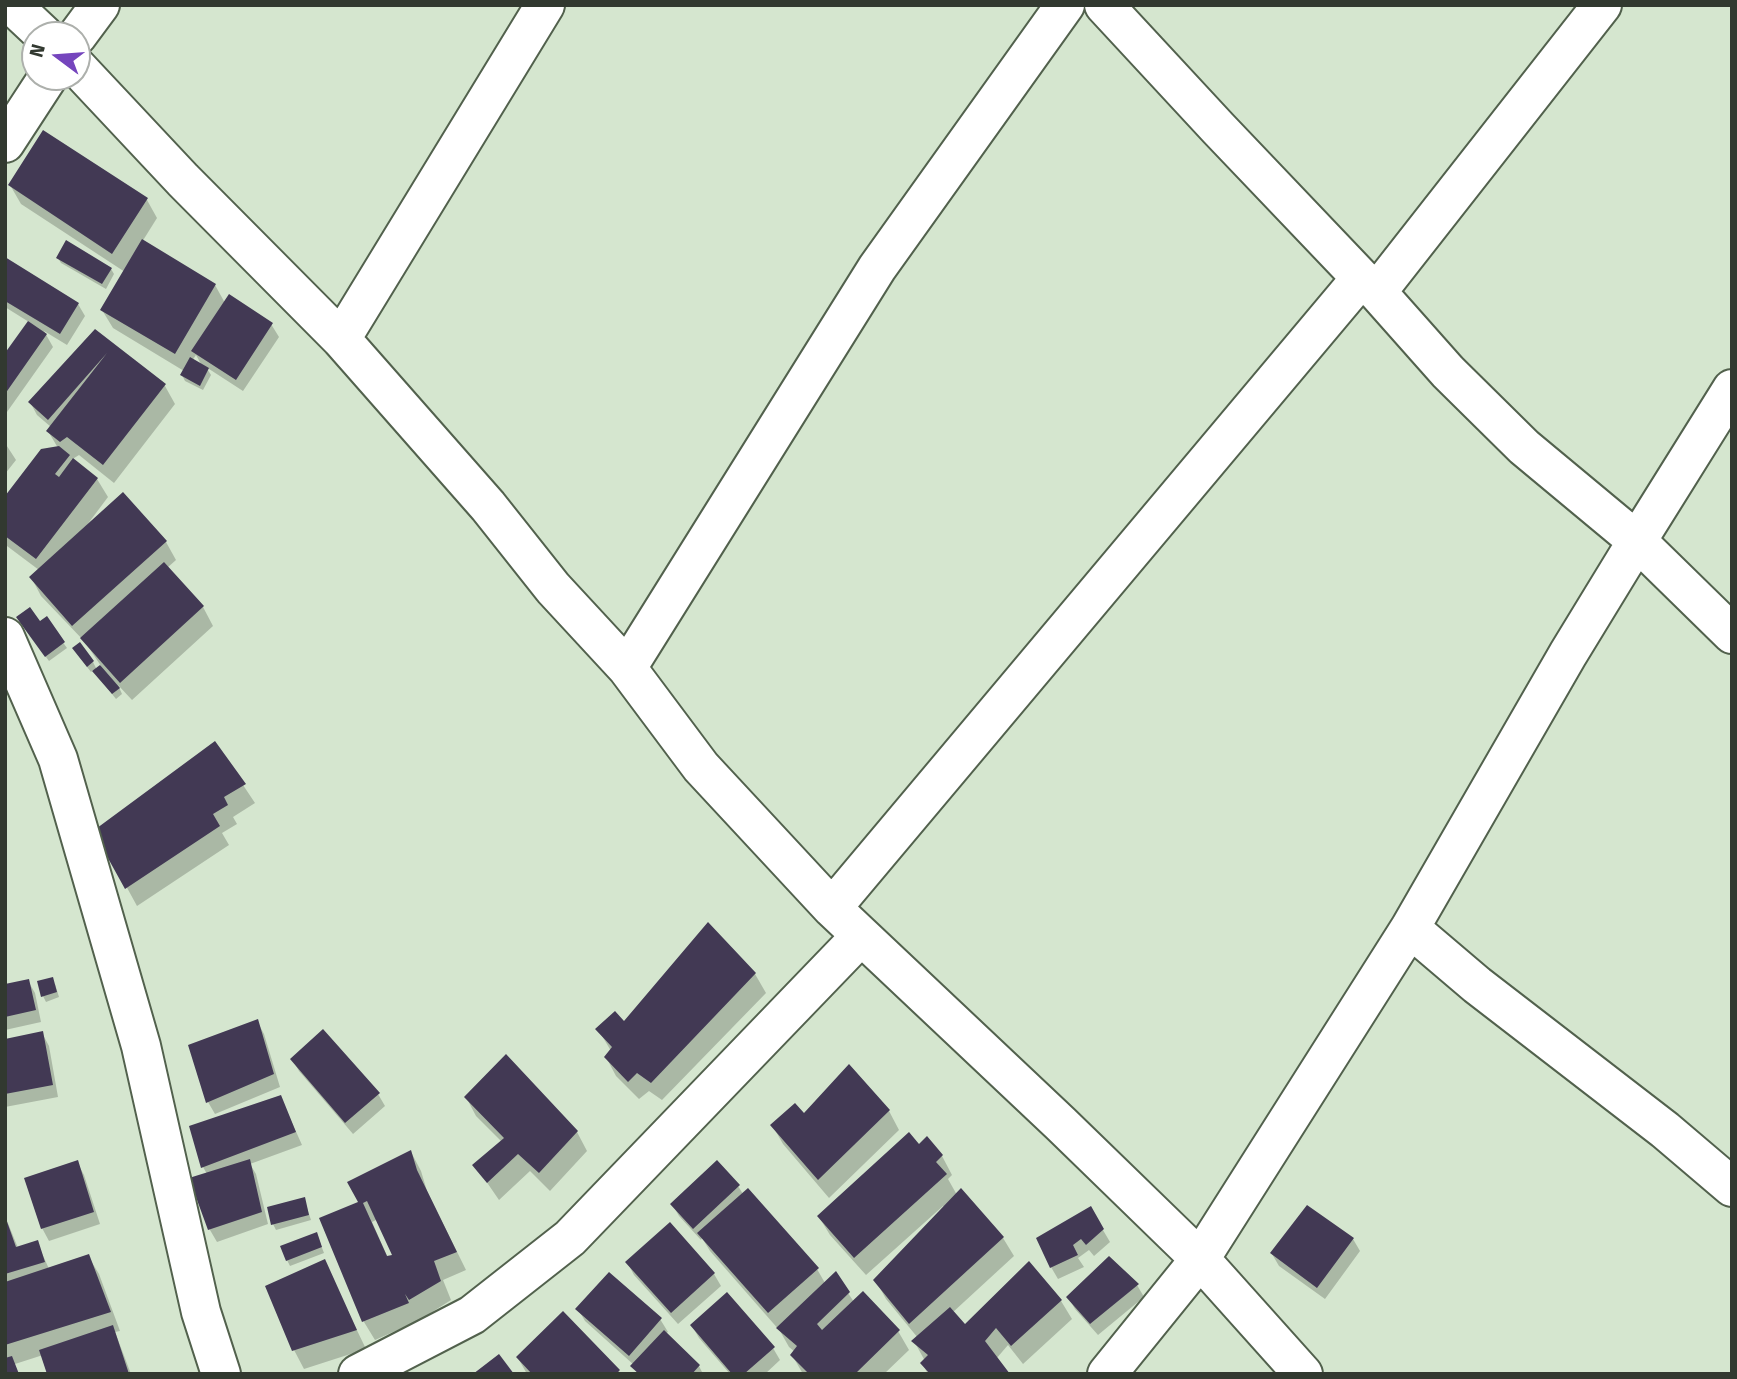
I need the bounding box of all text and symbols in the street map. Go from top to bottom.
north arrow [21,21,91,91]
text: N [24,41,50,60]

